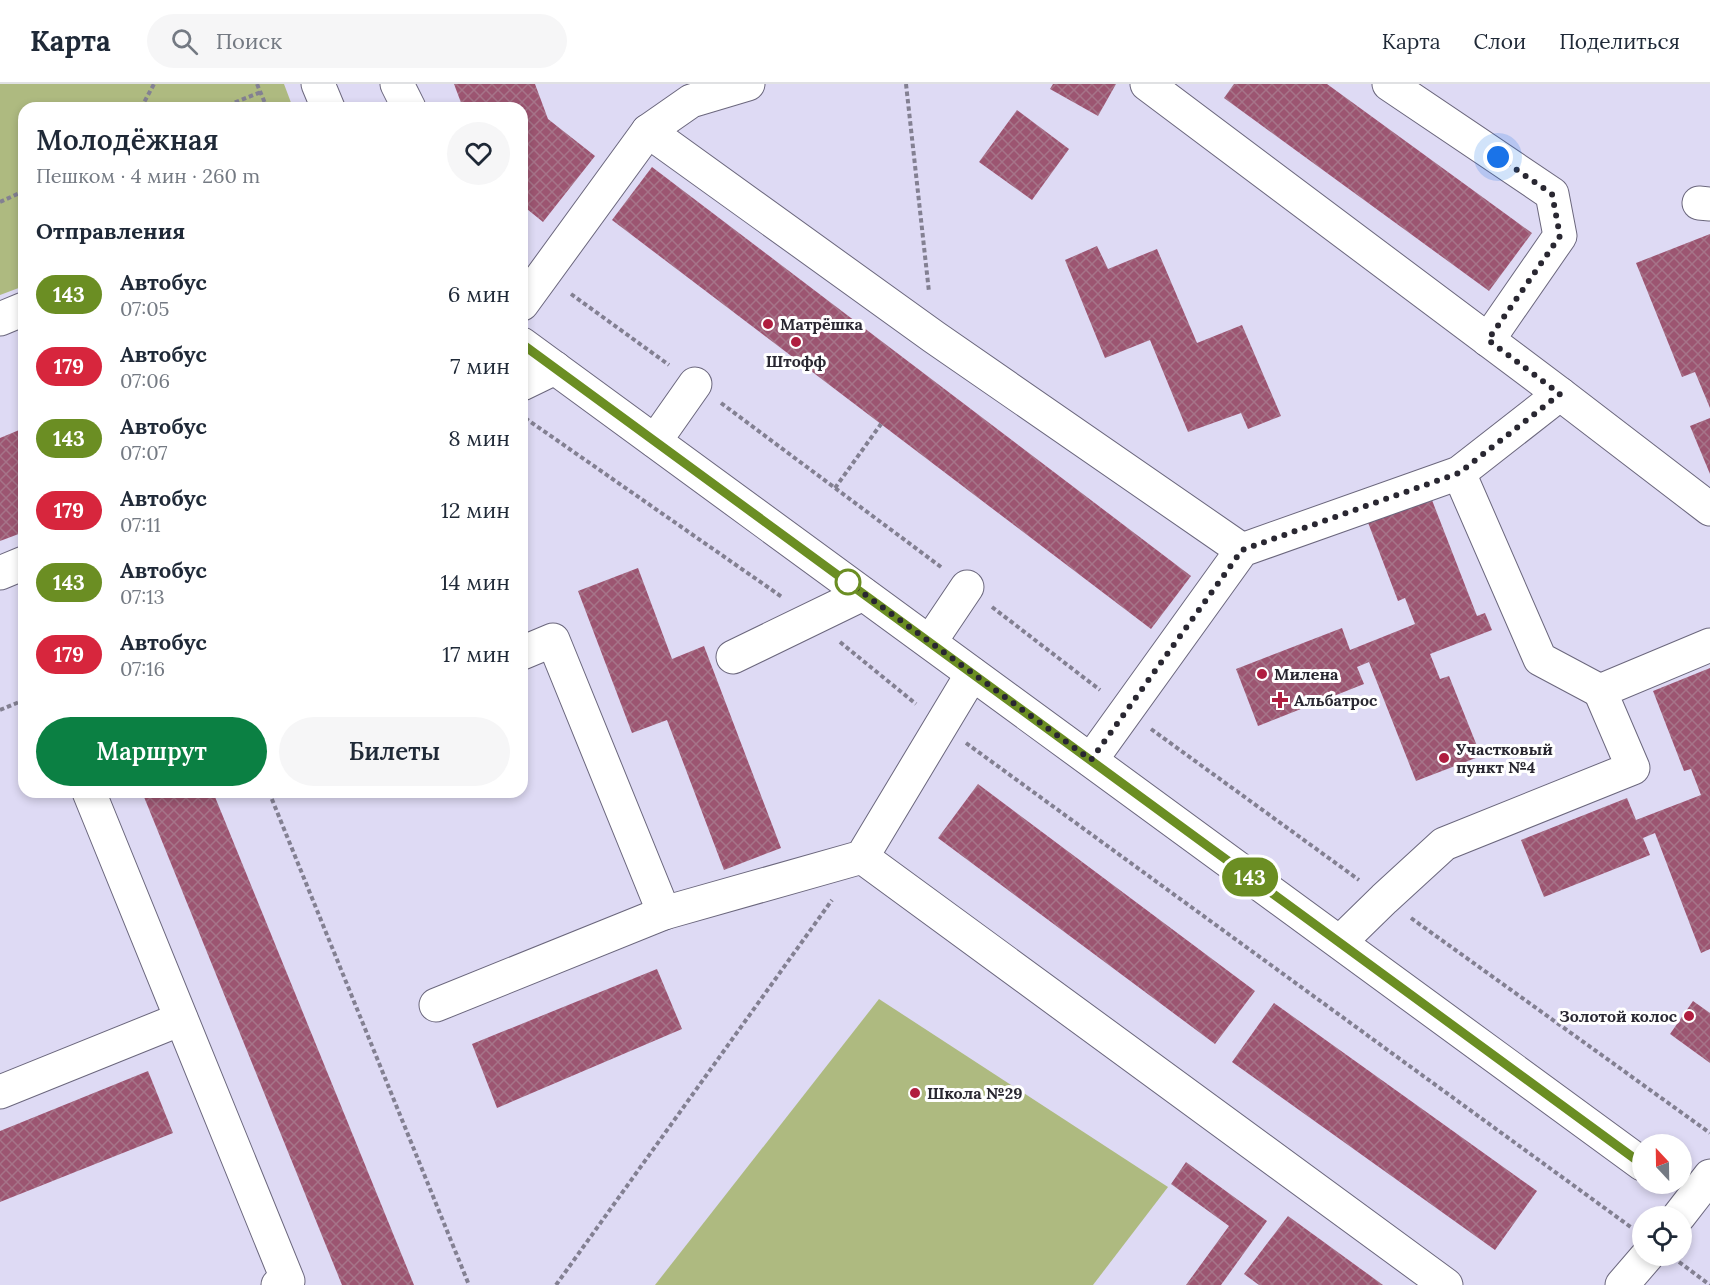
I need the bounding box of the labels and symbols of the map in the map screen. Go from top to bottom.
your location [1483,142,1513,172]
place label: Матрёшка [780,314,863,334]
marker: Матрёшка [761,317,775,331]
marker: Штофф [789,335,803,349]
place label: Штофф [766,351,827,371]
unlabelled marker [835,569,861,595]
place label: Милена [1274,664,1339,684]
marker: Милена [1255,667,1269,681]
place label: Альбатрос [1294,690,1378,710]
marker: Альбатрос [1271,691,1289,709]
place label: Участковый пункт №4 [1456,739,1553,777]
marker: Участковый пункт №4 [1437,751,1451,765]
line badge: 143 [1216,858,1284,896]
place label: Золотой колос [1559,1006,1678,1026]
marker: Золотой колос [1682,1009,1696,1023]
place label: Школа №29 [927,1083,1022,1103]
marker: Школа №29 [908,1086,922,1100]
north arrow [1632,1134,1692,1194]

